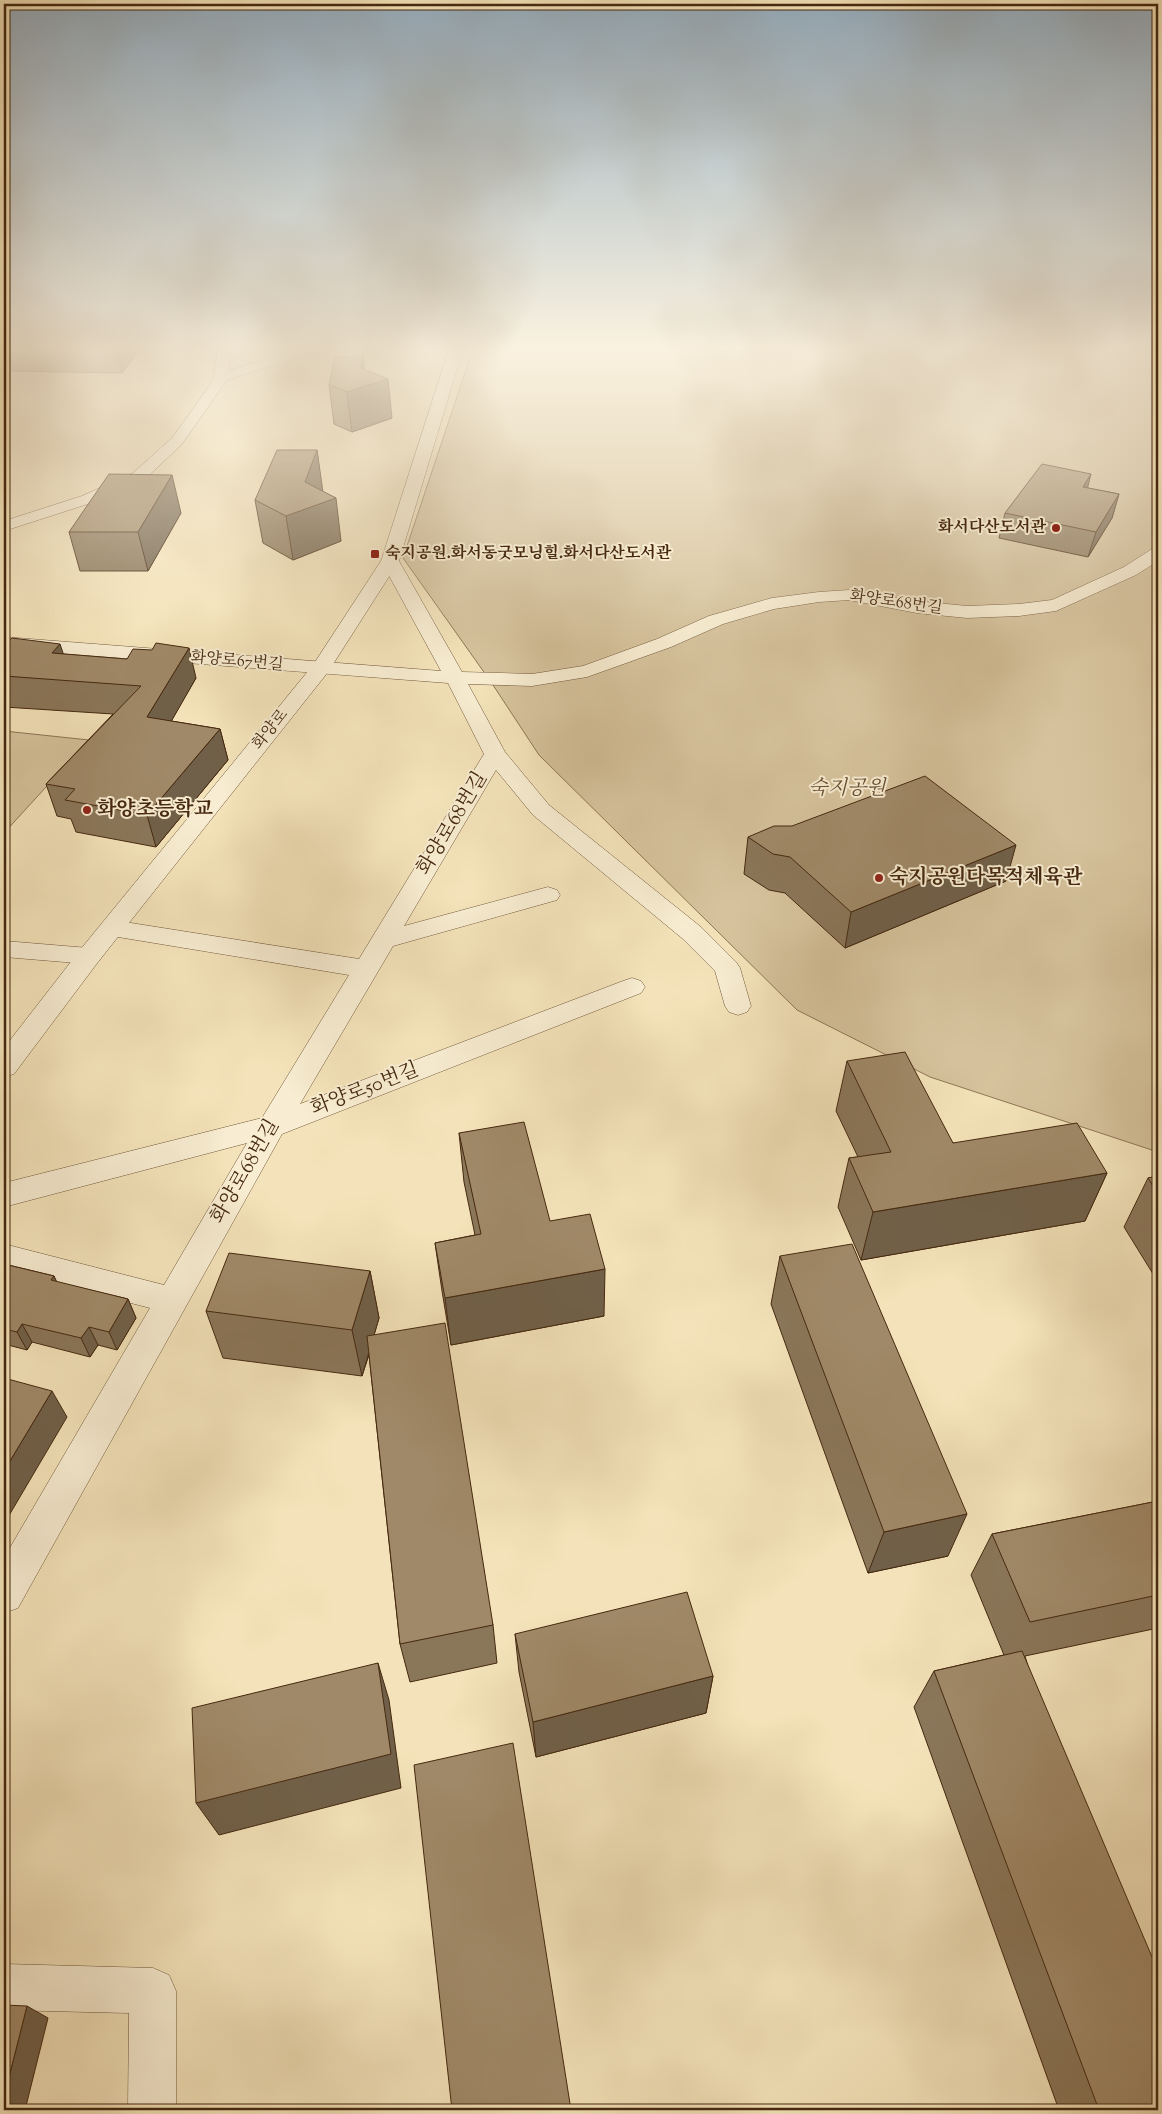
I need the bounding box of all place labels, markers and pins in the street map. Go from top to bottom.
place label: 화서다산도서관 [938,517,1047,540]
marker: 화서다산도서관 [1050,522,1062,534]
place label: 숙지공원.화서동굿모닝힐.화서다산도서관 [385,543,672,566]
marker: 숙지공원.화서동굿모닝힐.화서다산도서관 [369,548,381,560]
place label: 화양초등학교 [97,796,214,825]
marker: 화양초등학교 [81,804,93,816]
place label: 숙지공원다목적체육관 [889,864,1083,893]
marker: 숙지공원다목적체육관 [873,872,885,884]

